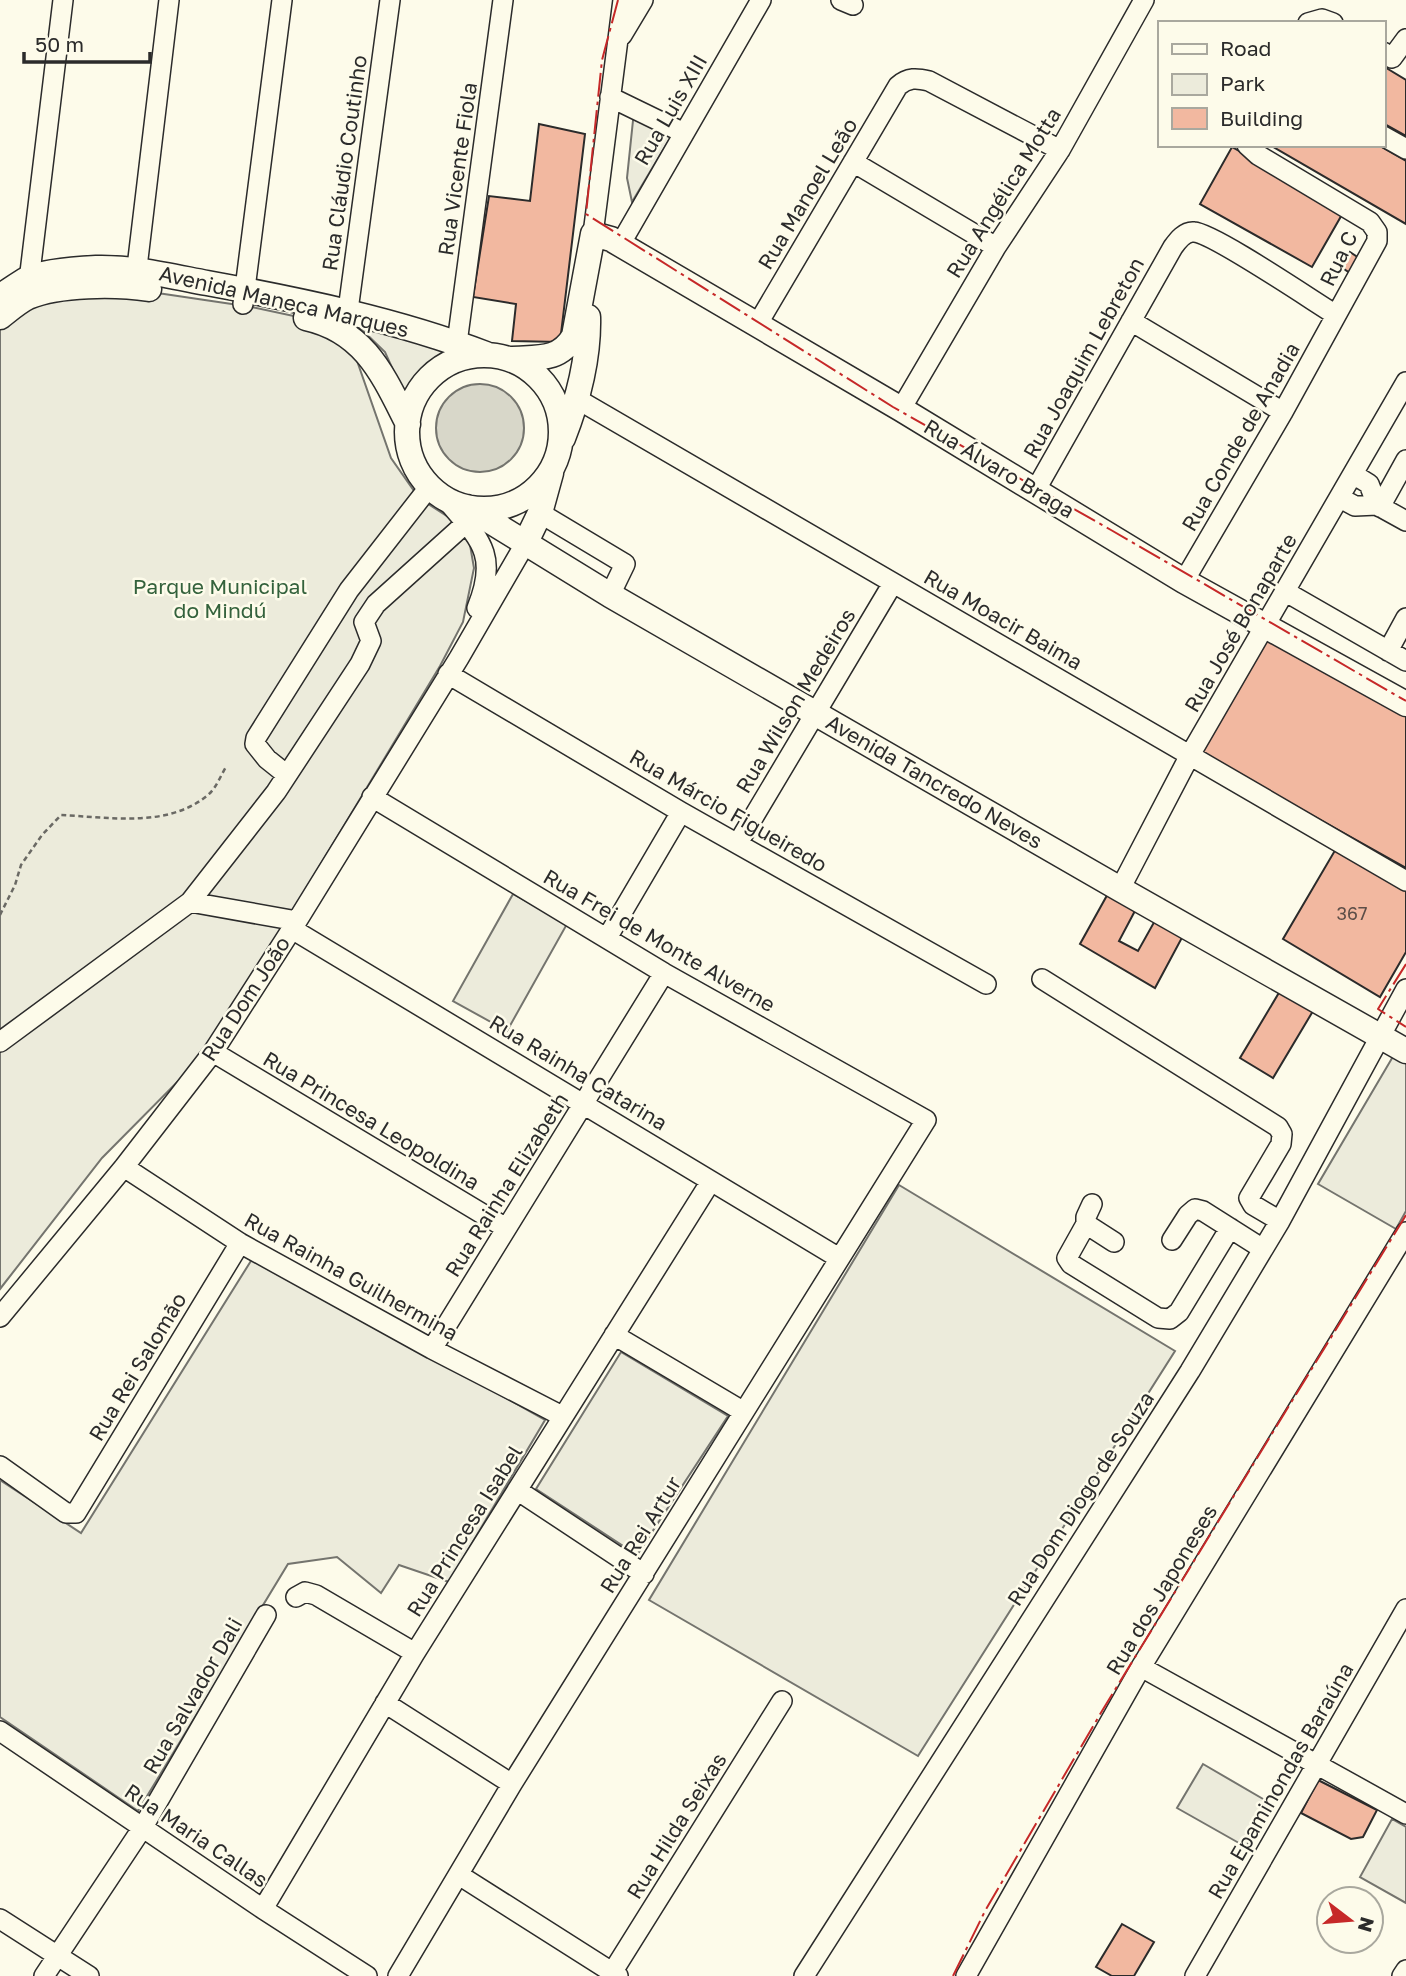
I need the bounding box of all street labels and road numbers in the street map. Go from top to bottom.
street label: Rua Luis XIII [628,49,712,170]
street label: Rua Cláudio Coutinho [316,53,372,272]
street label: Rua Vicente Fiola [432,80,482,257]
street label: Rua Angélica Motta [940,103,1066,282]
street label: Rua Manoel Leão [752,113,862,274]
street label: Rua C [1314,227,1362,290]
street label: Rua Joaquim Lebreton [1017,252,1149,463]
street label: Avenida Maneca Marques [157,260,412,342]
street label: Rua Conde de Anadia [1176,338,1305,535]
street label: Rua Álvaro Braga [919,413,1080,523]
street label: Rua José Bonaparte [1178,529,1302,716]
street label: Rua Moacir Baima [920,563,1087,675]
street label: Rua Wilson Medeiros [730,603,861,798]
street label: Avenida Tancredo Neves [822,708,1047,854]
street label: Rua Márcio Figueiredo [625,743,832,877]
street label: Rua Frei de Monte Alverne [539,863,780,1017]
street label: Rua Dom João [195,931,295,1066]
street label: Rua Rainha Catarina [485,1009,672,1136]
street label: Rua Princesa Leopoldina [259,1045,484,1195]
street label: Rua Rainha Elizabeth [439,1088,573,1281]
street label: Rua Rainha Guilhermina [240,1206,463,1346]
street label: Rua Rei Salomão [83,1288,192,1445]
street label: Rua Dom Diogo de Souza [1001,1386,1159,1610]
street label: Rua Princesa Isabel [401,1440,527,1621]
street label: Rua Rei Artur [594,1471,686,1598]
street label: Rua dos Japoneses [1100,1500,1222,1679]
street label: Rua Salvador Dali [137,1613,247,1778]
street label: Rua Epaminondas Baraúna [1202,1658,1358,1903]
street label: Rua Hilda Seixas [621,1748,732,1903]
street label: Rua Maria Callas [120,1778,273,1893]

